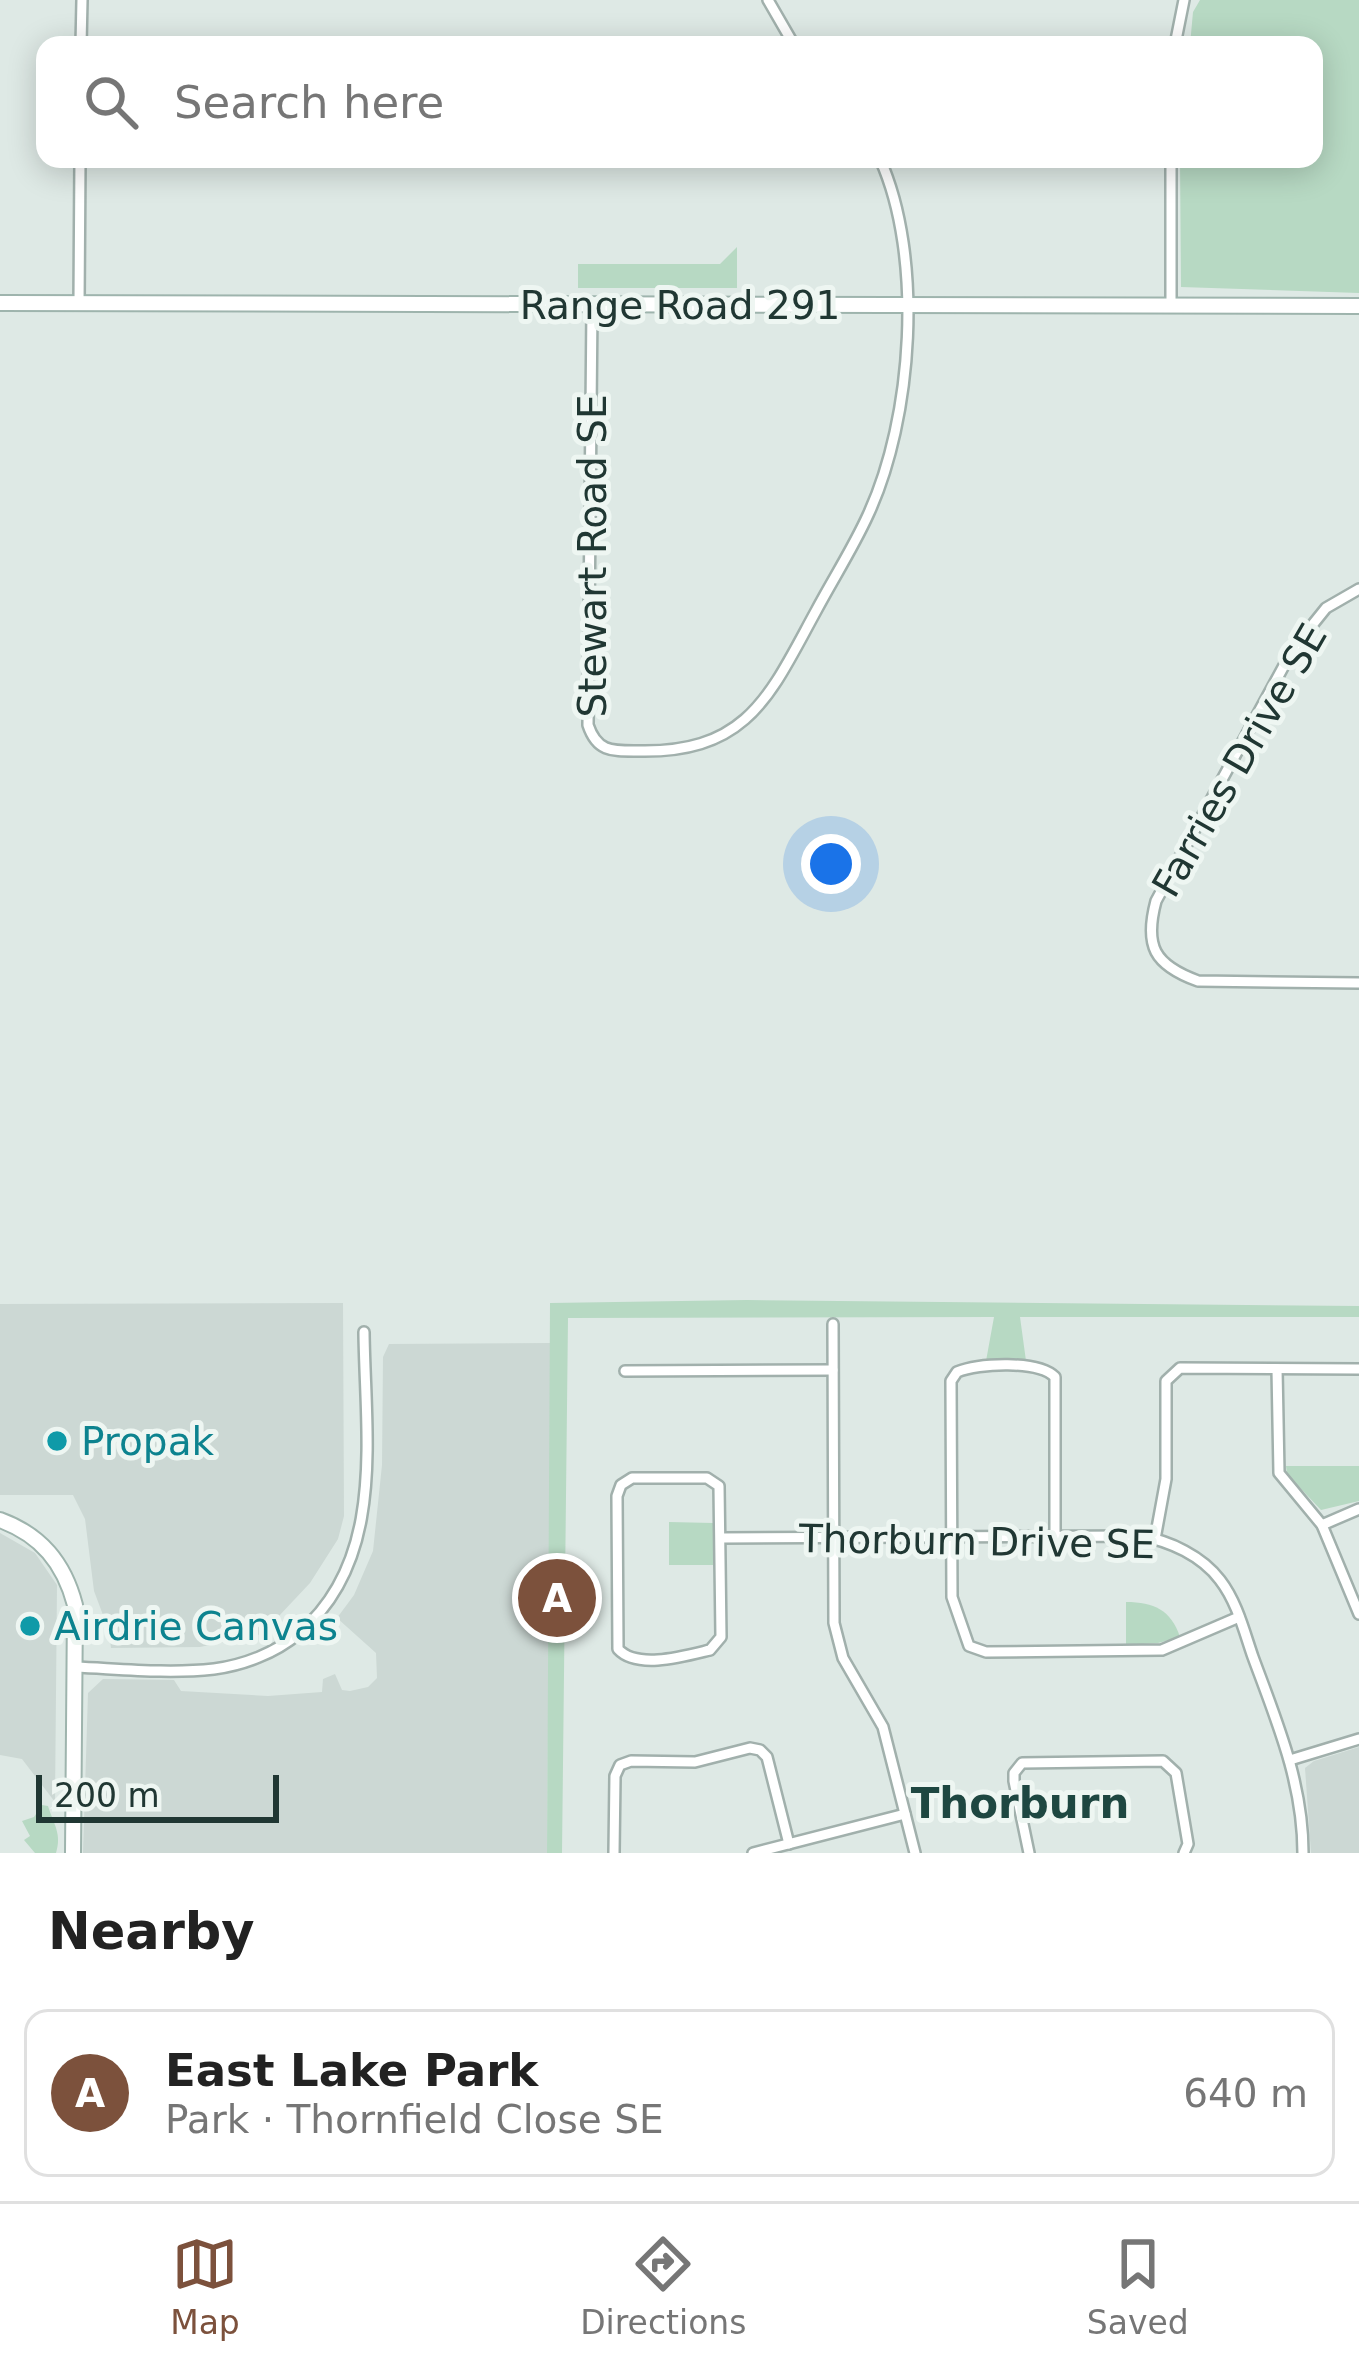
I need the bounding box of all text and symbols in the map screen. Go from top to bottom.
search box [36,36,1323,168]
icon: search [78,69,144,135]
text: Search here [174,76,444,129]
street label: Range Road 291 [520,283,840,328]
street label: Stewart Road SE [570,394,615,718]
street label: Farries Drive SE [1143,616,1336,905]
your location [801,834,861,894]
place label: Propak [81,1419,215,1464]
marker: Propak [44,1428,70,1454]
street label: Thorburn Drive SE [798,1516,1155,1567]
pin: A [518,1553,596,1643]
place label: Airdrie Canvas [54,1604,338,1649]
marker: Airdrie Canvas [17,1613,43,1639]
scale bar [36,1769,279,1822]
text: 200 m [54,1776,160,1815]
district label: Thorburn [911,1779,1129,1828]
text: Nearby [48,1902,255,1961]
text: East Lake Park [165,2044,538,2097]
text: A [75,2071,105,2116]
text: 640 m [1183,2071,1308,2116]
text: Park · Thornfield Close SE [165,2097,664,2142]
tab: Map [170,2231,240,2342]
tab: Directions [580,2231,746,2342]
tab: Saved [1087,2231,1189,2342]

